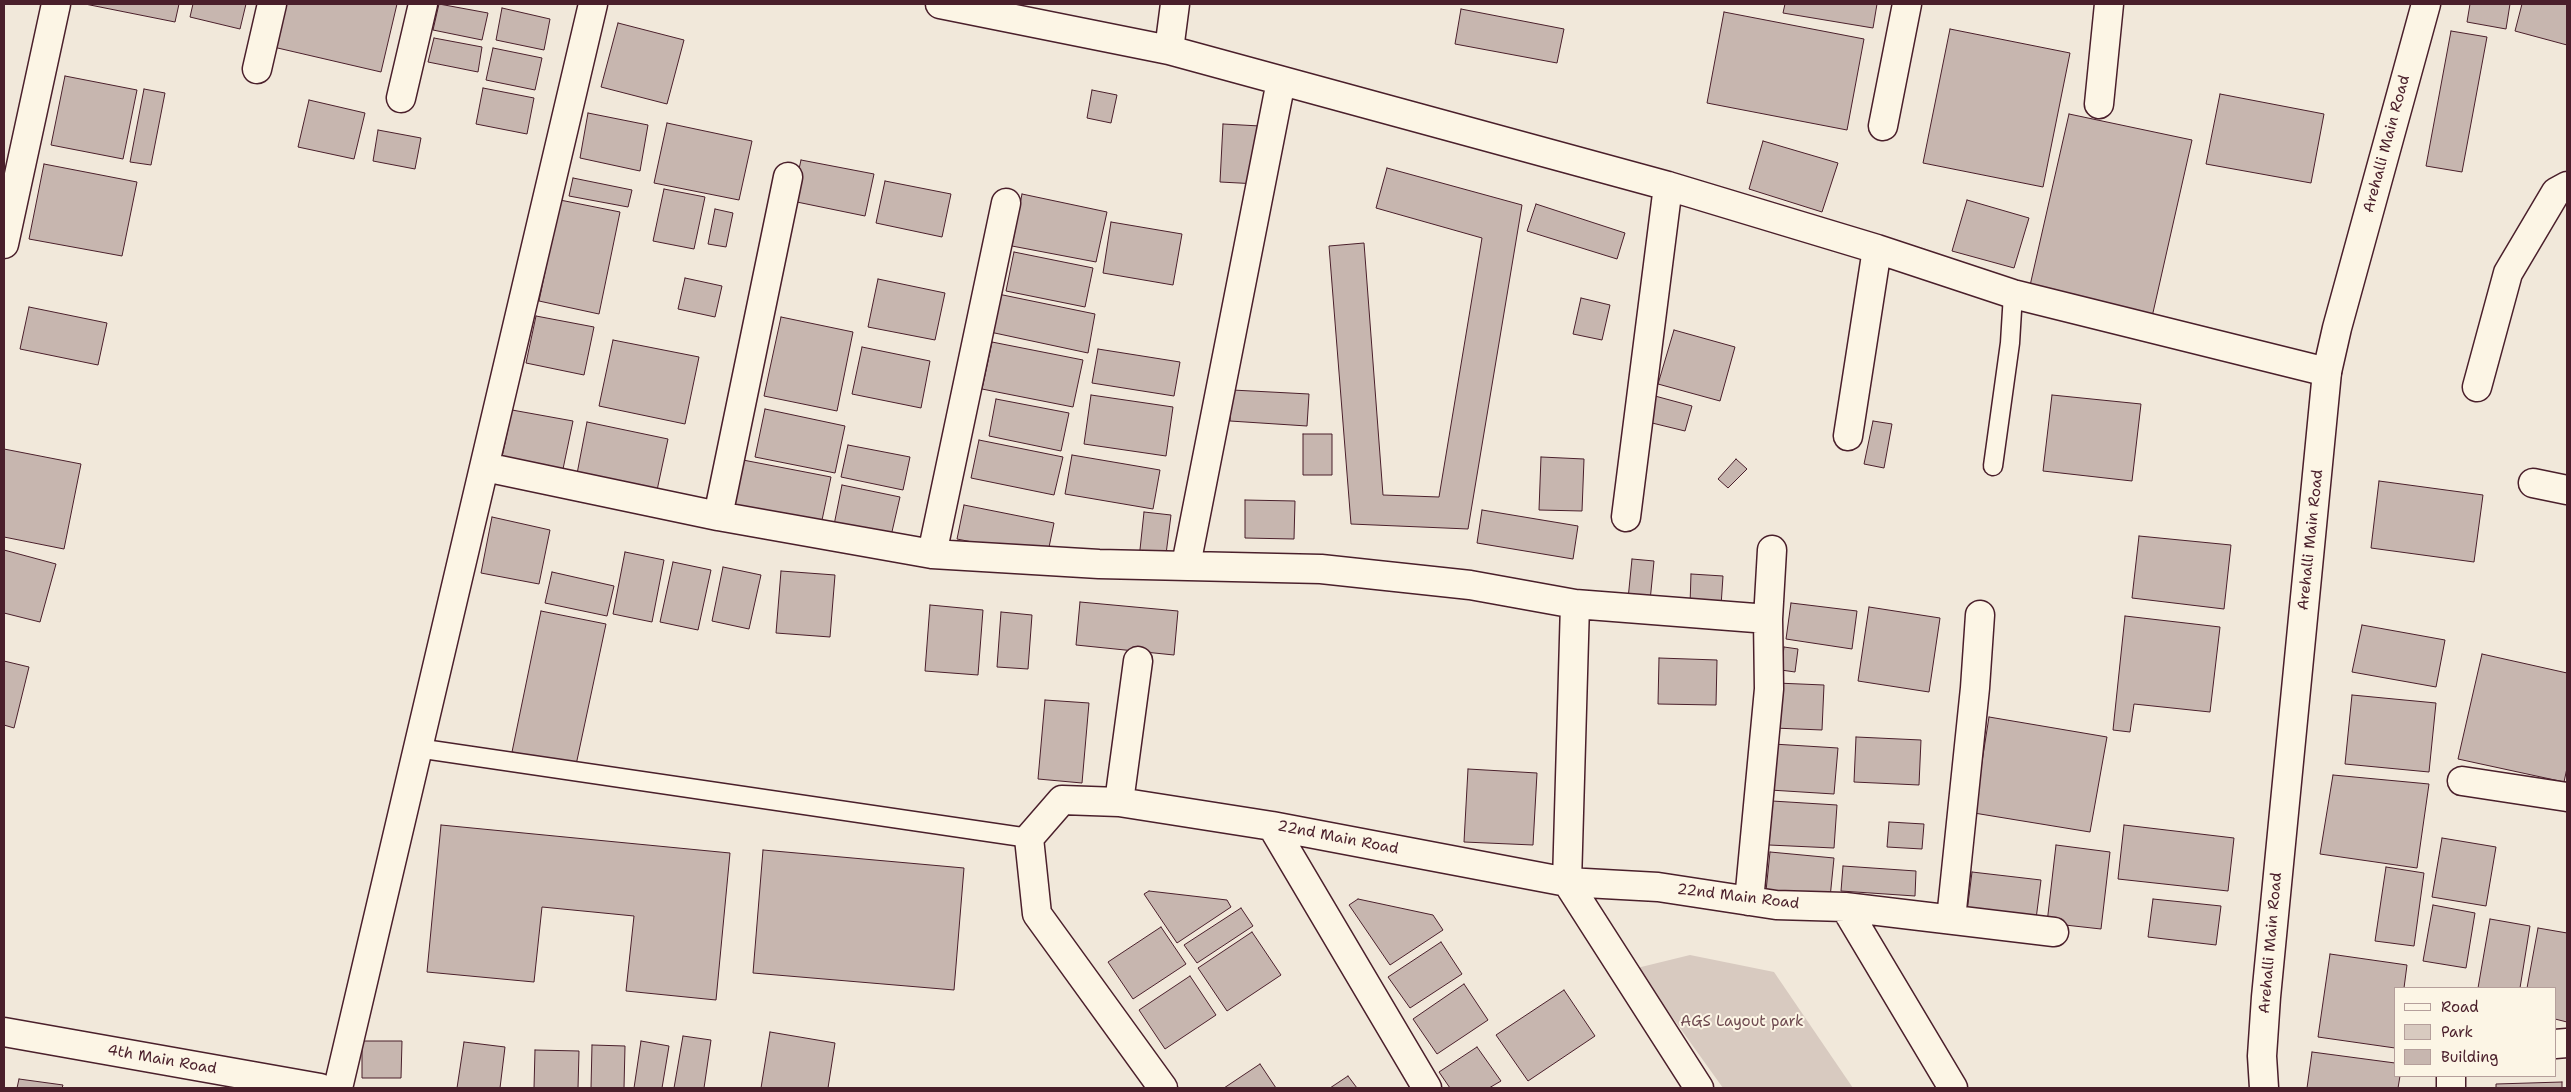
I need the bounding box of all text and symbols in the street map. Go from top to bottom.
street label: Arehalli Main Road [2360,73,2414,215]
street label: Arehalli Main Road [2295,469,2327,611]
street label: 22nd Main Road [1276,817,1400,859]
street label: Arehalli Main Road [2256,872,2286,1014]
street label: 22nd Main Road [1676,881,1800,913]
legend [2394,987,2556,1077]
text: Road [2441,997,2479,1017]
park label: AGS Layout park [1680,1013,1804,1031]
text: Park [2441,1022,2473,1042]
street label: 4th Main Road [106,1042,218,1078]
text: Building [2441,1047,2498,1067]

